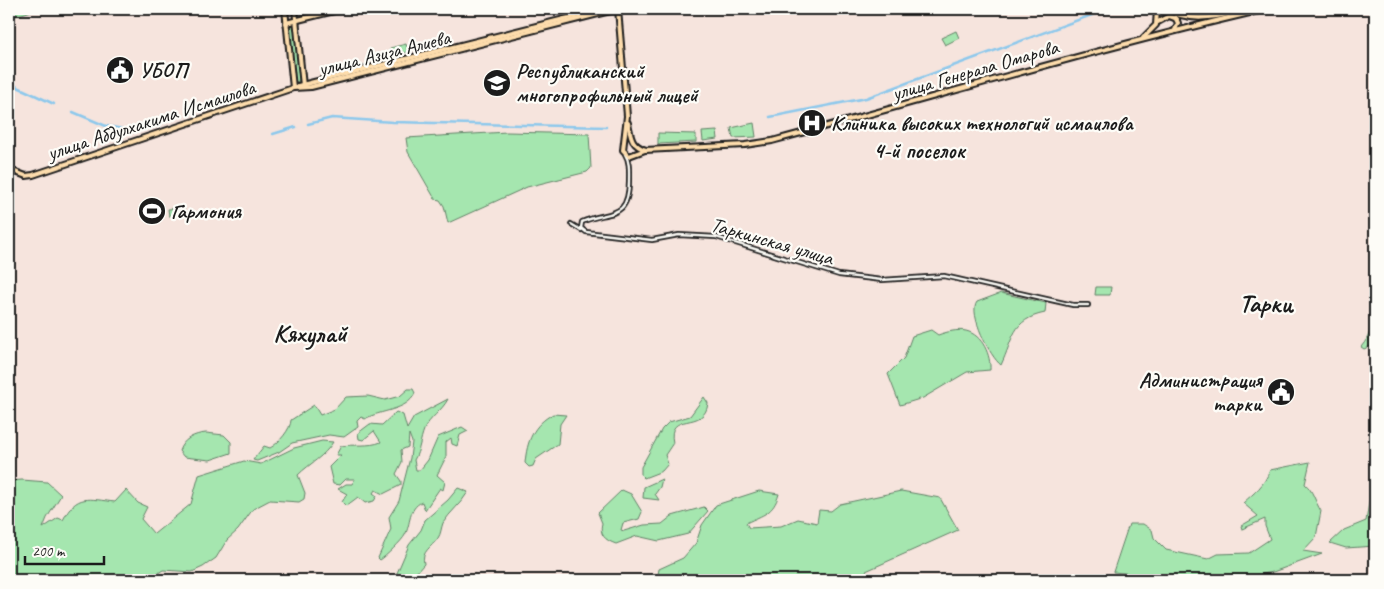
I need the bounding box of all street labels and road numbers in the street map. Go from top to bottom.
street label: улица Азиза Алиева [314,24,454,83]
street label: улица Генерала Омарова [887,33,1063,107]
street label: улица Абдулхакима Исмаилова [42,74,260,166]
street label: Таркинская улица [708,211,838,271]

